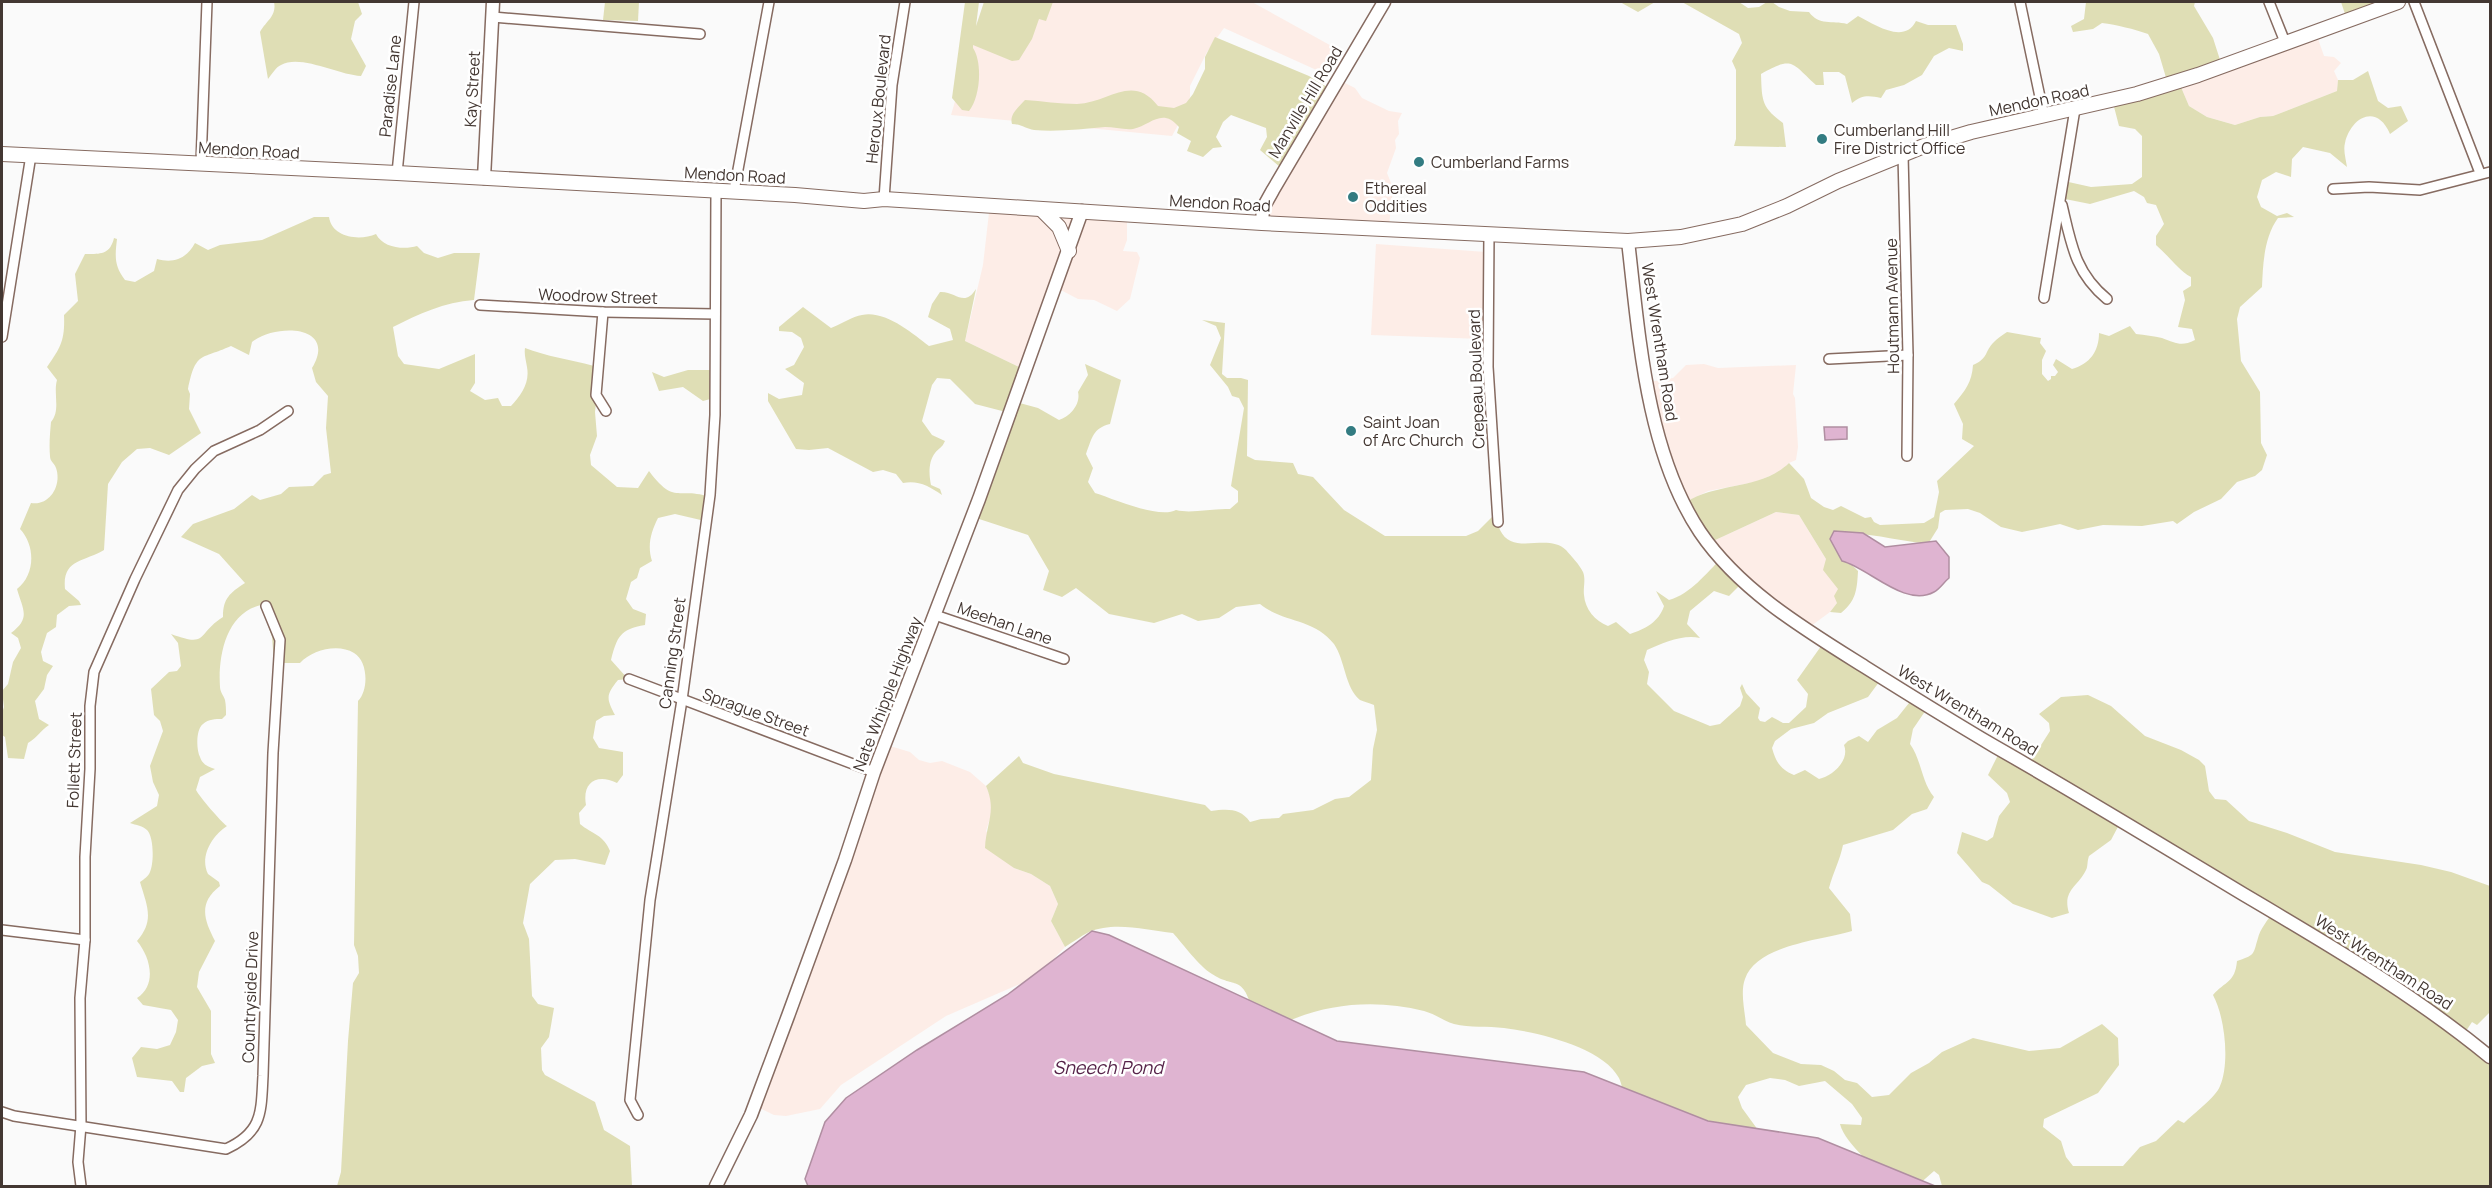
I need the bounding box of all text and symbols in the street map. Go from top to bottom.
street label: Heroux Boulevard [860,33,896,165]
street label: Paradise Lane [374,34,406,138]
street label: Manville Hill Road [1263,42,1347,162]
street label: Kay Street [459,50,485,128]
street label: Mendon Road [1987,79,2091,121]
place label: Cumberland Hill Fire District Office [1834,119,1965,159]
marker: Cumberland Hill Fire District Office [1815,132,1829,146]
street label: Mendon Road [198,136,300,164]
place label: Cumberland Farms [1431,151,1569,173]
marker: Cumberland Farms [1412,155,1426,169]
street label: Mendon Road [684,161,786,189]
place label: Ethereal Oddities [1365,177,1427,217]
street label: Mendon Road [1169,189,1271,217]
marker: Ethereal Oddities [1346,190,1360,204]
street label: Houtmann Avenue [1880,238,1904,374]
street label: West Wrentham Road [1637,261,1683,423]
street label: Woodrow Street [538,283,658,309]
street label: Crepeau Boulevard [1463,309,1489,449]
place label: Saint Joan of Arc Church [1363,411,1464,451]
marker: Saint Joan of Arc Church [1344,424,1358,438]
street label: Canning Street [653,596,691,710]
street label: Meehan Lane [955,596,1055,650]
street label: Nate Whipple Highway [847,613,927,775]
street label: West Wrentham Road [1894,659,2042,761]
street label: Sprague Street [700,682,812,742]
street label: Follett Street [61,712,87,808]
street label: West Wrentham Road [2311,909,2457,1015]
street label: Countryside Drive [237,931,263,1063]
water label: Sneech Pond [1053,1055,1165,1079]

